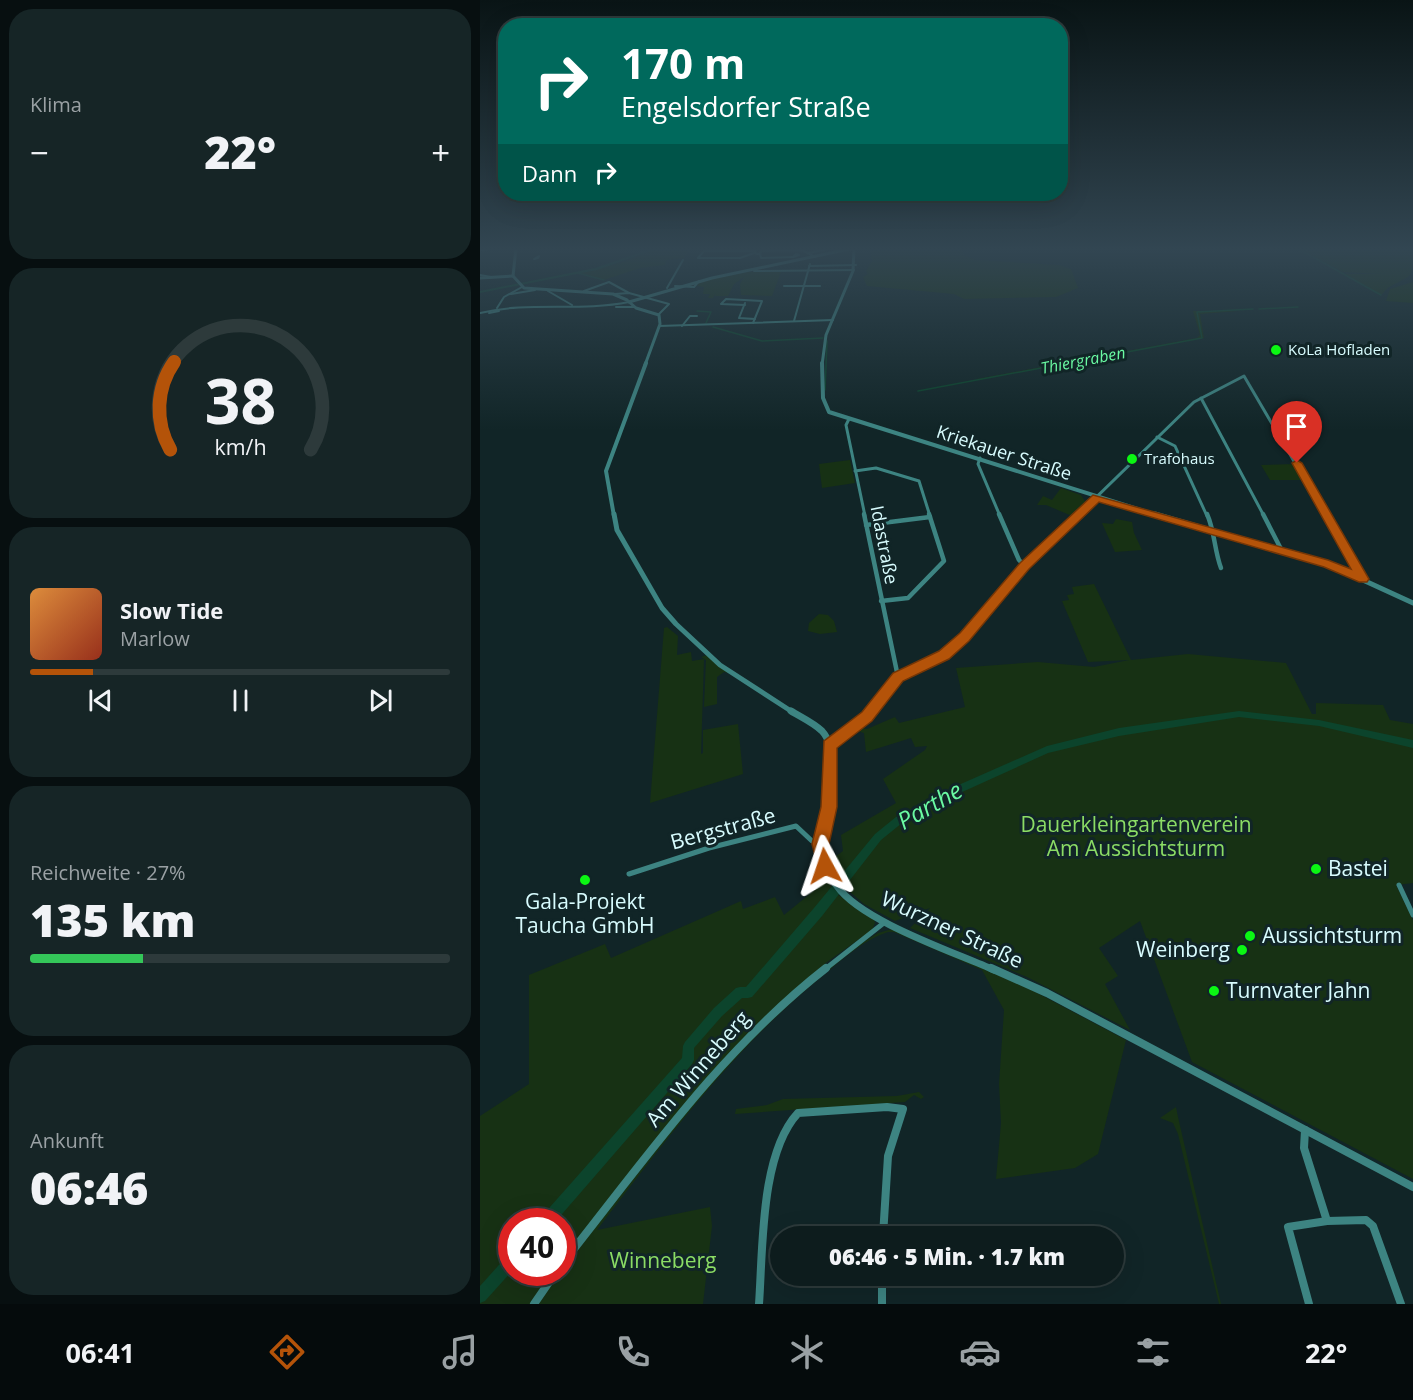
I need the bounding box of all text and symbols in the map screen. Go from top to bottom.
text: 170 m [621,34,745,91]
icon: right [522,42,600,120]
text: Engelsdorfer Straße [621,88,871,125]
text: Klima [30,91,82,118]
text: 22° [204,121,276,182]
text: − [30,130,49,175]
text: + [431,130,450,175]
icon: right [589,156,622,189]
text: Dann [522,158,577,188]
place label: KoLa Hofladen [1288,339,1390,359]
water label: Thiergraben [1039,341,1127,379]
marker: KoLa Hofladen [1269,343,1283,357]
text: 38 [204,357,276,442]
pin [1271,401,1322,463]
icon: arrive [1280,410,1313,443]
street label: Kriekauer Straße [934,419,1075,485]
text: km/h [214,432,266,461]
place label: Trafohaus [1144,448,1215,468]
marker: Trafohaus [1125,452,1139,466]
street label: Idastraße [866,503,904,586]
text: Slow Tide [120,595,223,625]
text: Marlow [120,625,190,652]
icon: previous [84,684,117,717]
icon: pause [224,684,257,717]
icon: next [364,684,397,717]
water label: Parthe [891,773,968,837]
street label: Bergstraße [667,801,779,856]
park label: Dauerkleingartenverein Am Aussichtsturm [1020,810,1252,862]
position arrow [793,834,857,898]
place label: Bastei [1328,854,1388,882]
text: Reichweite · 27% [30,859,186,886]
marker: Bastei [1309,862,1323,876]
marker: Gala-Projekt Taucha GmbH [578,873,592,887]
street label: Wurzner Straße [877,884,1028,974]
place label: Gala-Projekt Taucha GmbH [515,887,655,939]
text: 135 km [30,889,195,950]
place label: Aussichtsturm [1262,921,1402,949]
marker: Aussichtsturm [1243,929,1257,943]
place label: Weinberg [1136,935,1230,963]
marker: Weinberg [1235,943,1249,957]
place label: Turnvater Jahn [1226,976,1370,1004]
marker: Turnvater Jahn [1207,984,1221,998]
street label: Am Winneberg [639,1004,755,1132]
text: Ankunft [30,1127,104,1154]
text: 06:46 [30,1157,148,1218]
speed limit sign: 40 [498,1208,576,1286]
text: 06:46 · 5 Min. · 1.7 km [829,1241,1065,1271]
park label: Winneberg [610,1246,716,1274]
icon: directions [266,1331,308,1373]
icon: music [439,1331,481,1373]
icon: phone [612,1331,654,1373]
icon: climate [786,1331,828,1373]
icon: car [959,1331,1001,1373]
icon: filters [1132,1331,1174,1373]
text: 06:41 [66,1334,135,1371]
text: 22° [1305,1334,1347,1371]

